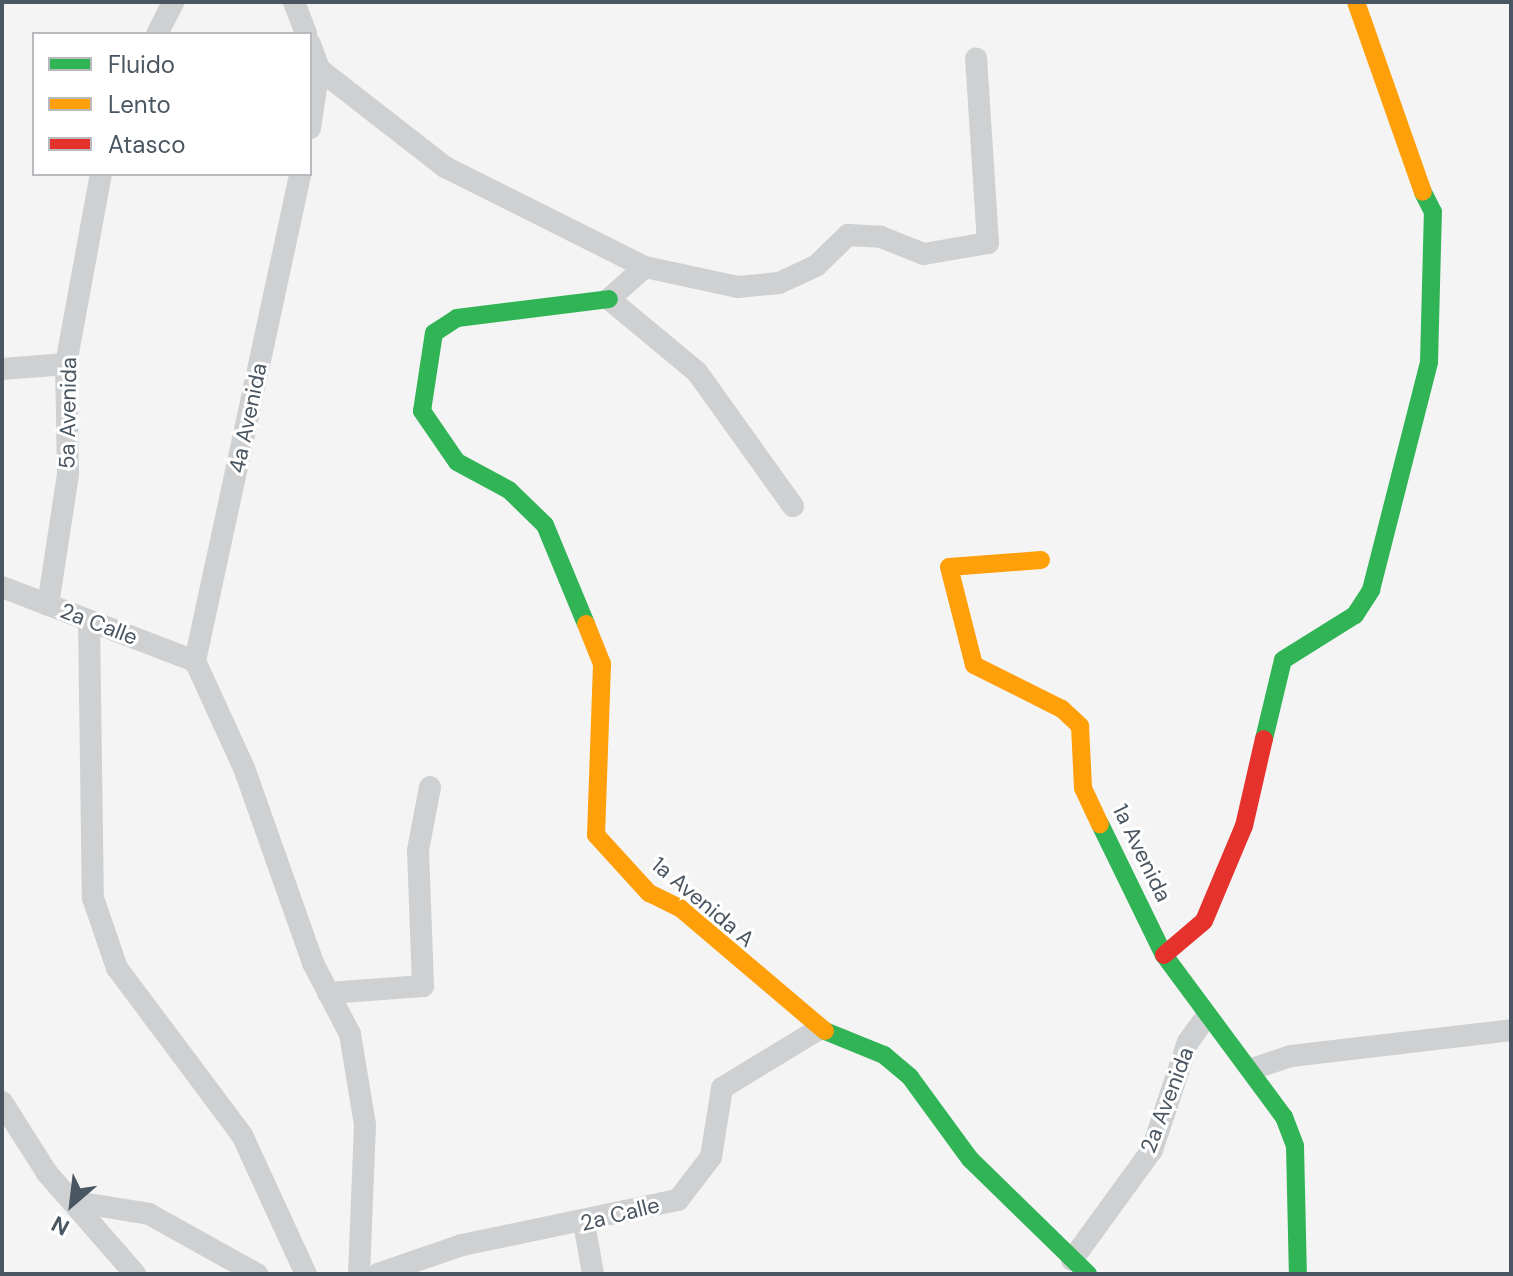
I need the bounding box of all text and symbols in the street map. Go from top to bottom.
legend [32,32,312,176]
text: Fluido [108,49,175,80]
text: Lento [108,89,171,120]
text: Atasco [108,129,185,160]
street label: 5a Avenida [54,357,82,469]
street label: 4a Avenida [223,361,273,475]
street label: 2a Calle [57,597,141,651]
street label: 1a Avenida [1107,800,1177,906]
street label: 1a Avenida A [646,851,760,953]
street label: 2a Avenida [1135,1043,1199,1157]
north arrow [32,1164,112,1244]
street label: 2a Calle [578,1191,662,1237]
text: N [47,1209,74,1242]

